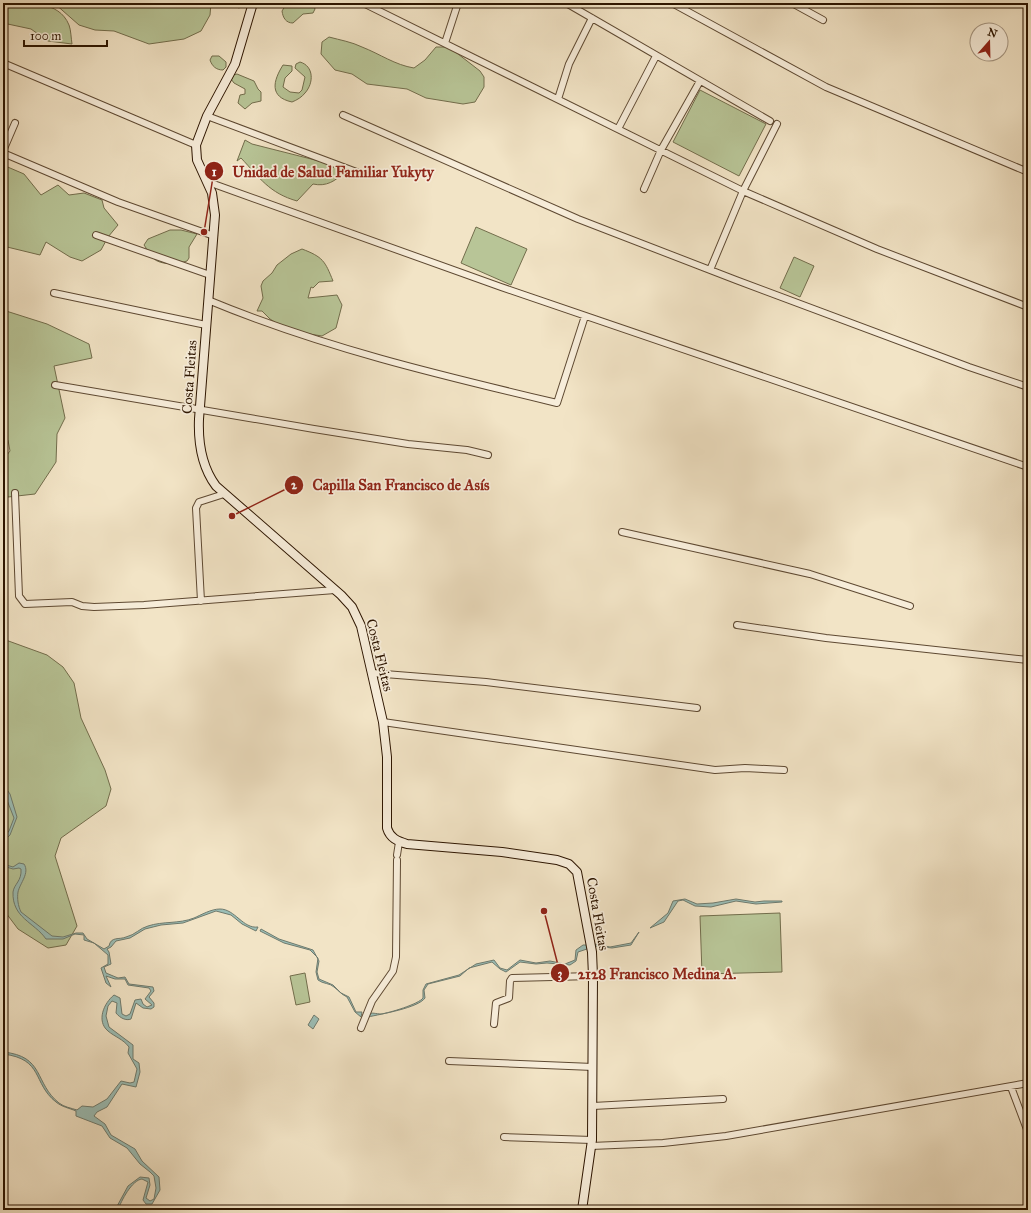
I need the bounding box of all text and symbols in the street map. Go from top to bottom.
scale bar [24,22,107,48]
north arrow [969,22,1009,62]
text: N [986,25,999,41]
text: 100 m [30,29,61,43]
callout: Unidad de Salud Familiar Yukyty [204,158,442,185]
text: Unidad de Salud Familiar Yukyty [232,163,435,182]
text: 1 [212,165,217,179]
street label: Costa Fleitas [178,339,201,415]
callout: Capilla San Francisco de Asís [284,472,497,499]
text: Capilla San Francisco de Asís [312,476,490,495]
text: 2 [291,478,298,492]
street label: Costa Fleitas [362,617,397,693]
street label: Costa Fleitas [583,876,612,952]
callout: 2128 Francisco Medina A. [550,960,745,987]
text: 2128 Francisco Medina A. [578,965,736,983]
text: 3 [558,967,563,982]

